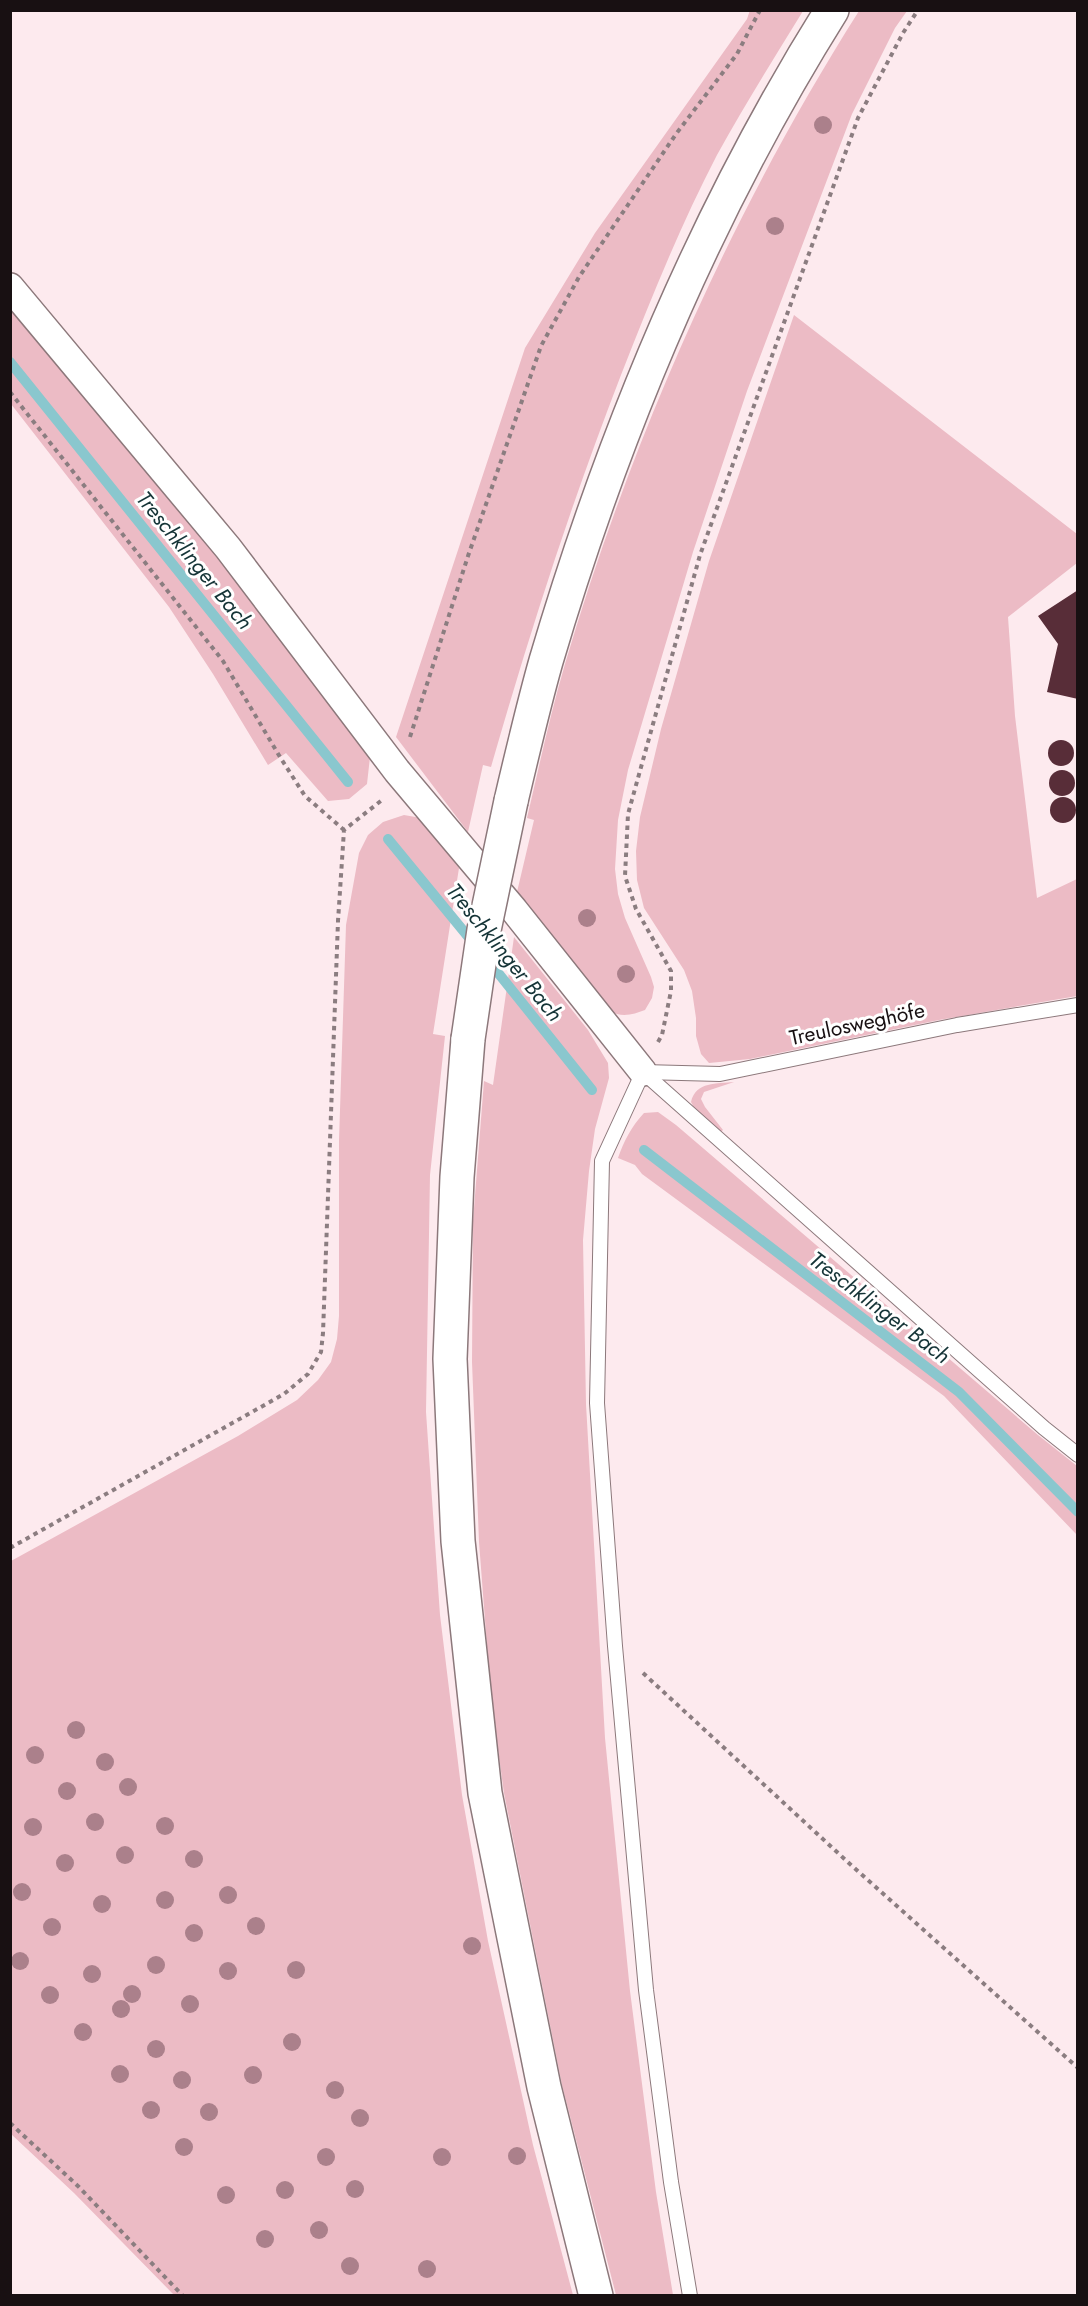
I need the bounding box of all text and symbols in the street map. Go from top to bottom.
water label: Treschklinger Bach [129,484,261,636]
water label: Treschklinger Bach [439,876,571,1028]
street label: Treulosweghöfe [787,995,928,1053]
water label: Treschklinger Bach [803,1243,957,1371]

